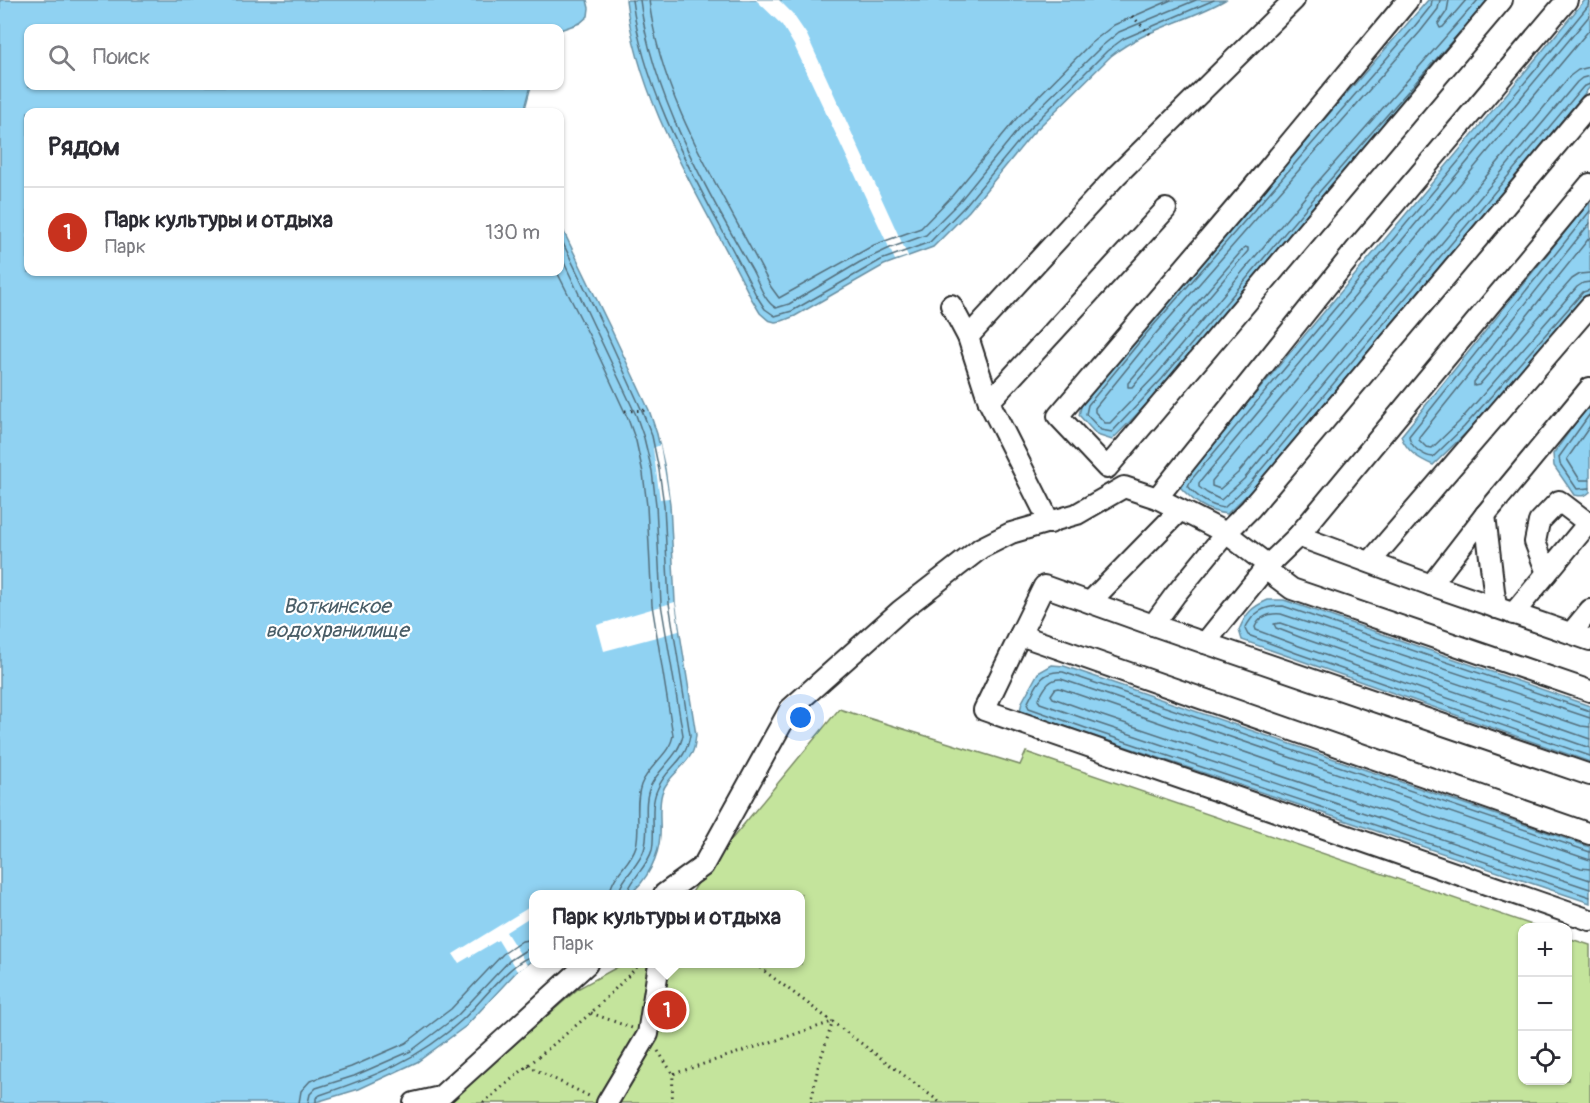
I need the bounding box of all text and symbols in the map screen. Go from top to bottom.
search box [24,24,564,90]
icon: search [45,41,78,74]
text: Поиск [93,43,150,71]
text: Рядом [48,131,120,163]
text: Парк культуры и отдыха [105,206,333,234]
text: 1 [64,220,71,245]
text: 130 m [485,220,540,245]
text: Парк [105,234,146,259]
water label: Воткинское водохранилище [265,593,411,644]
your location [786,703,815,732]
popup [529,890,805,968]
text: Парк культуры и отдыха [553,903,781,931]
map controls [1518,923,1572,1085]
button: + [1518,923,1572,977]
text: Парк [553,931,594,956]
button: − [1518,977,1572,1031]
pin: 1 [648,988,686,1032]
button: locate [1518,1031,1572,1085]

